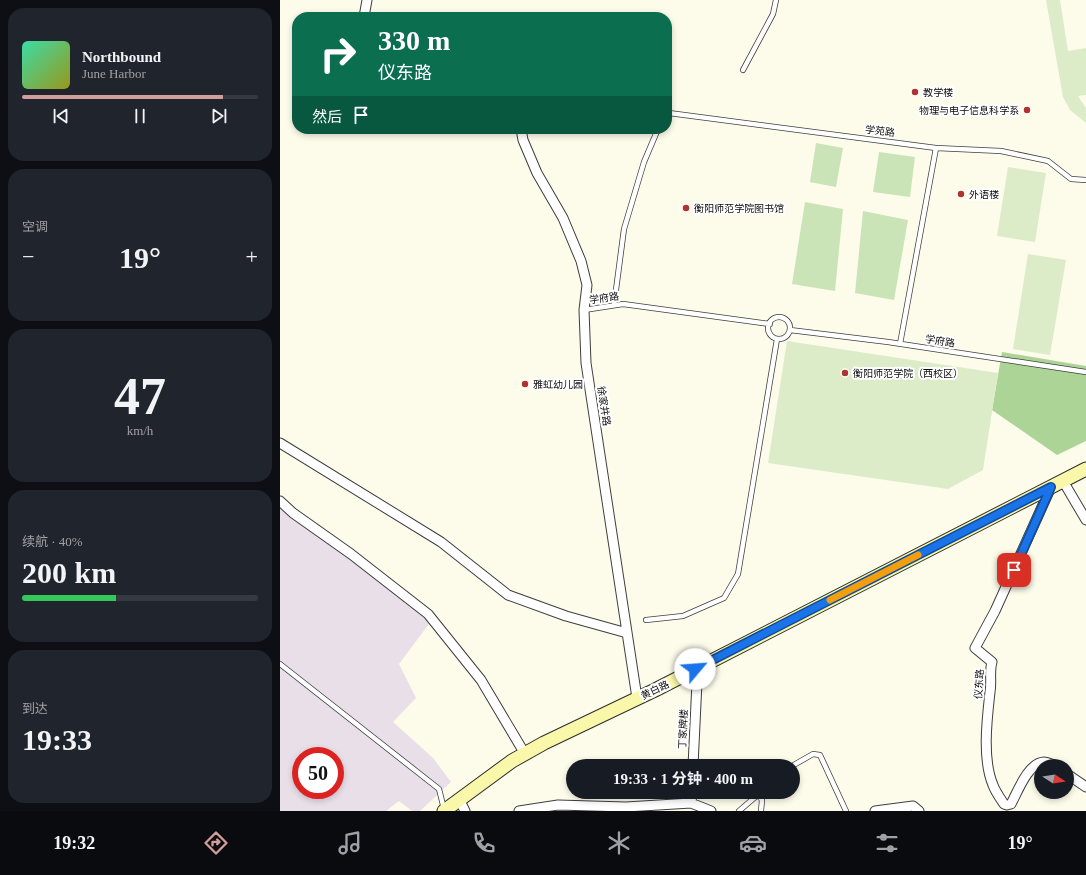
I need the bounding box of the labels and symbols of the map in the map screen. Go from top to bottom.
marker: 教学楼 [910,87,920,97]
place label: 教学楼 [923,87,953,98]
place label: 物理与电子信息科学系 [919,105,1019,116]
marker: 物理与电子信息科学系 [1022,105,1032,115]
street label: 学苑路 [864,124,896,138]
marker: 外语楼 [956,189,966,199]
place label: 外语楼 [969,189,999,200]
marker: 衡阳师范学院图书馆 [681,203,691,213]
place label: 衡阳师范学院图书馆 [694,203,784,214]
street label: 学府路 [588,290,620,306]
street label: 学府路 [924,333,956,349]
marker: 衡阳师范学院（西校区） [840,368,850,378]
place label: 衡阳师范学院（西校区） [853,368,963,379]
marker: 雅虹幼儿园 [520,379,530,389]
place label: 雅虹幼儿园 [533,379,583,390]
street label: 徐家井路 [595,385,613,427]
pin [997,553,1031,587]
position arrow [674,648,716,690]
street label: 仪东路 [972,669,986,700]
street label: 黄白路 [639,678,671,702]
street label: 丁家牌楼 [676,709,690,749]
speed limit sign: 50 [292,747,344,799]
north arrow [1034,759,1074,799]

